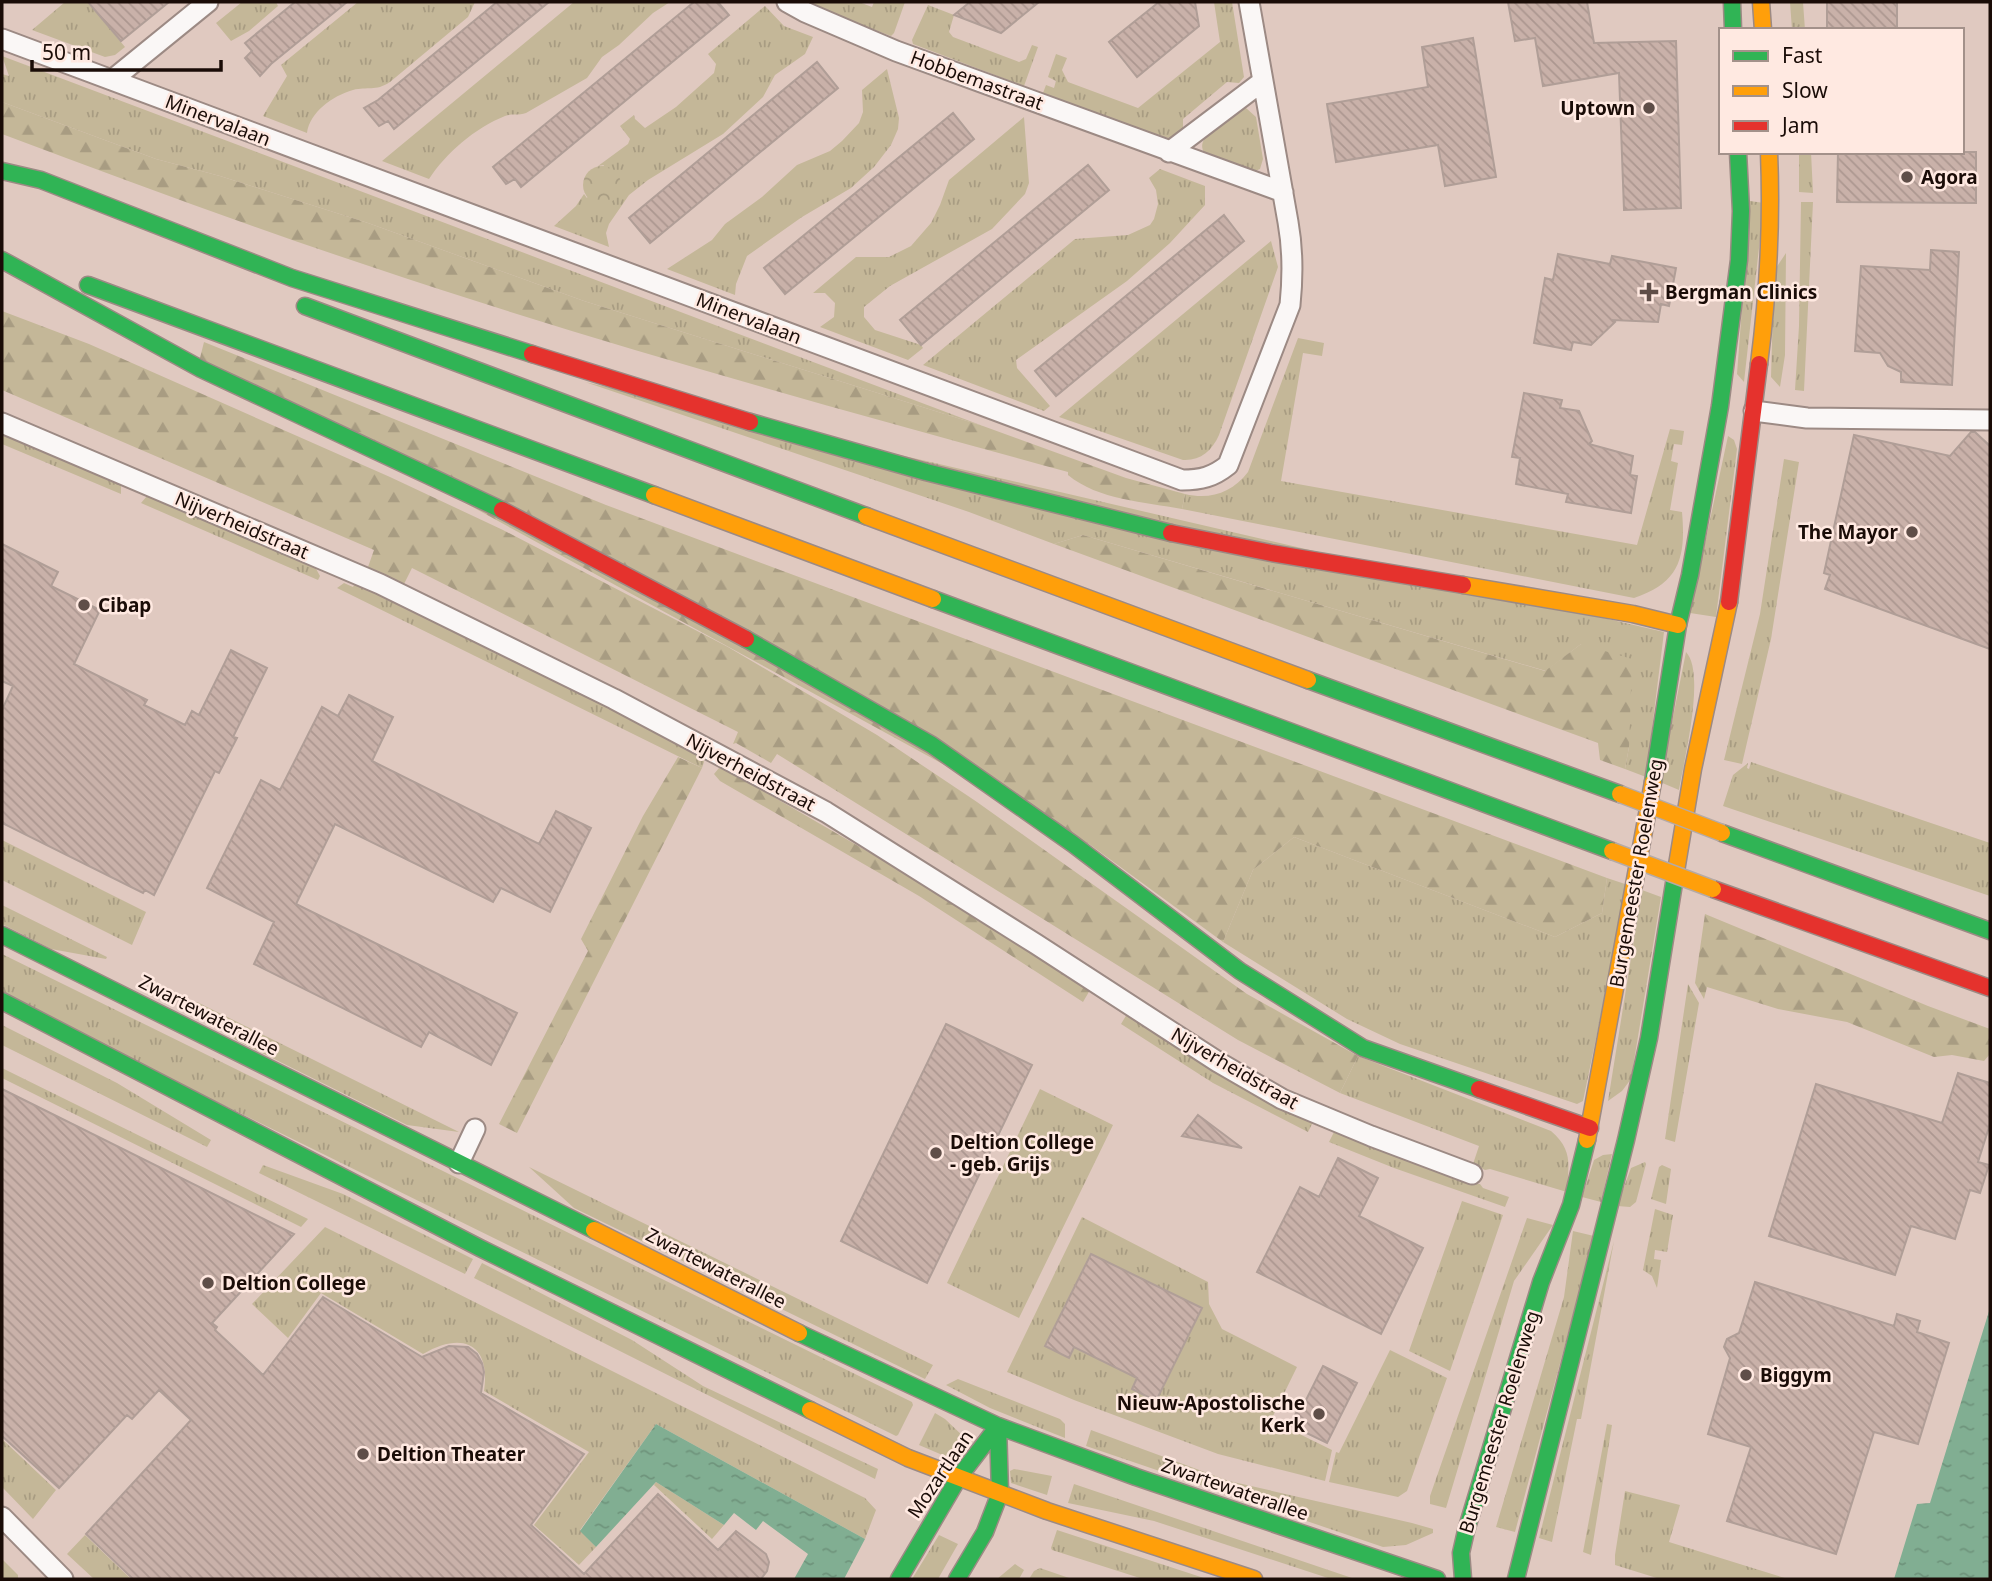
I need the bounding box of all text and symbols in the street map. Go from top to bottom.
scale bar [32,28,220,72]
legend [1719,28,1964,154]
text: 50 m [42,38,91,66]
text: Fast [1782,41,1823,69]
street label: Hobbemastraat [907,44,1047,116]
text: Slow [1782,76,1828,104]
street label: Minervalaan [162,88,274,152]
place label: Uptown [1560,95,1635,121]
marker: Uptown [1641,100,1657,116]
text: Jam [1780,111,1819,139]
place label: Agora [1921,164,1978,190]
marker: Agora [1899,169,1915,185]
place label: Bergman Clinics [1665,279,1817,305]
marker: Bergman Clinics [1639,282,1659,302]
street label: Minervalaan [693,286,805,350]
street label: Nijverheidstraat [171,485,313,565]
place label: The Mayor [1798,519,1898,545]
marker: The Mayor [1904,524,1920,540]
place label: Cibap [98,592,151,618]
marker: Cibap [76,597,92,613]
street label: Nijverheidstraat [682,727,820,817]
street label: Burgemeester Roelenweg [1603,757,1669,989]
street label: Zwartewaterallee [134,968,284,1062]
street label: Nijverheidstraat [1167,1021,1304,1115]
place label: Deltion College - geb. Grijs [950,1129,1094,1177]
marker: Deltion College - geb. Grijs [928,1145,944,1161]
street label: Zwartewaterallee [641,1221,791,1315]
place label: Deltion College [222,1270,366,1296]
marker: Deltion College [200,1275,216,1291]
street label: Burgemeester Roelenweg [1453,1307,1545,1537]
place label: Biggym [1760,1362,1832,1388]
marker: Biggym [1738,1367,1754,1383]
place label: Nieuw-Apostolische Kerk [1117,1390,1305,1438]
marker: Nieuw-Apostolische Kerk [1311,1406,1327,1422]
street label: Mozartlaan [901,1425,979,1523]
place label: Deltion Theater [377,1441,526,1467]
marker: Deltion Theater [355,1446,371,1462]
street label: Zwartewaterallee [1158,1452,1312,1526]

